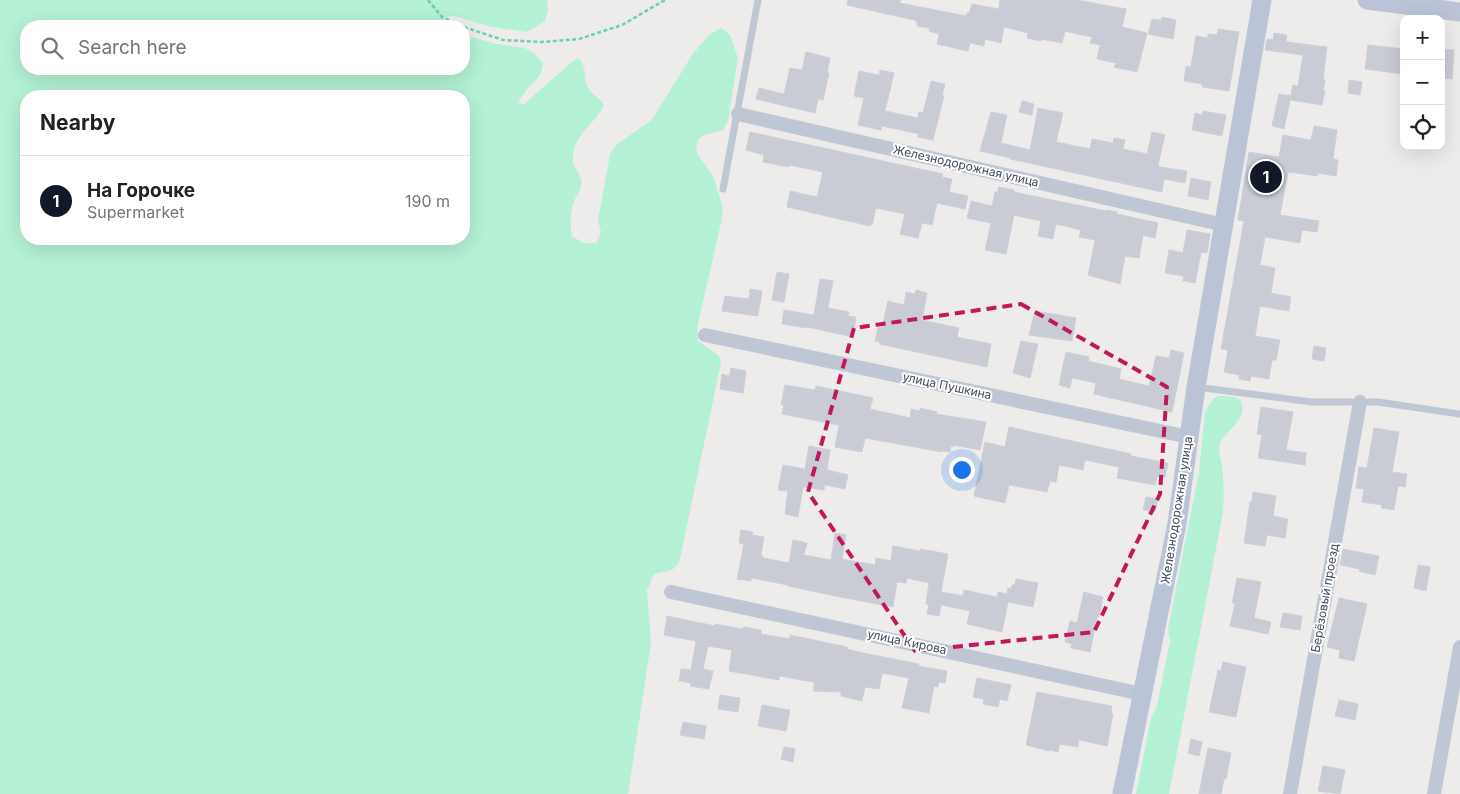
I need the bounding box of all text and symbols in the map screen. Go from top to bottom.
map controls [1400,15,1445,150]
button: + [1400,15,1445,60]
search box [20,20,470,75]
icon: search [38,34,66,62]
text: Search here [78,36,187,59]
button: − [1400,60,1445,105]
button: locate [1400,105,1445,150]
text: Nearby [40,110,115,135]
street label: Железнодорожная улица [892,141,1040,190]
pin: 1 [1250,158,1282,196]
text: На Горочке [87,179,195,202]
text: 1 [53,191,59,211]
text: 190 m [405,191,450,211]
text: Supermarket [87,202,184,222]
street label: улица Пушкина [901,369,993,402]
street label: Железнодорожная улица [1157,435,1196,585]
your location [949,457,975,483]
street label: Берёзовый проезд [1308,542,1342,654]
street label: улица Кирова [866,626,948,657]

